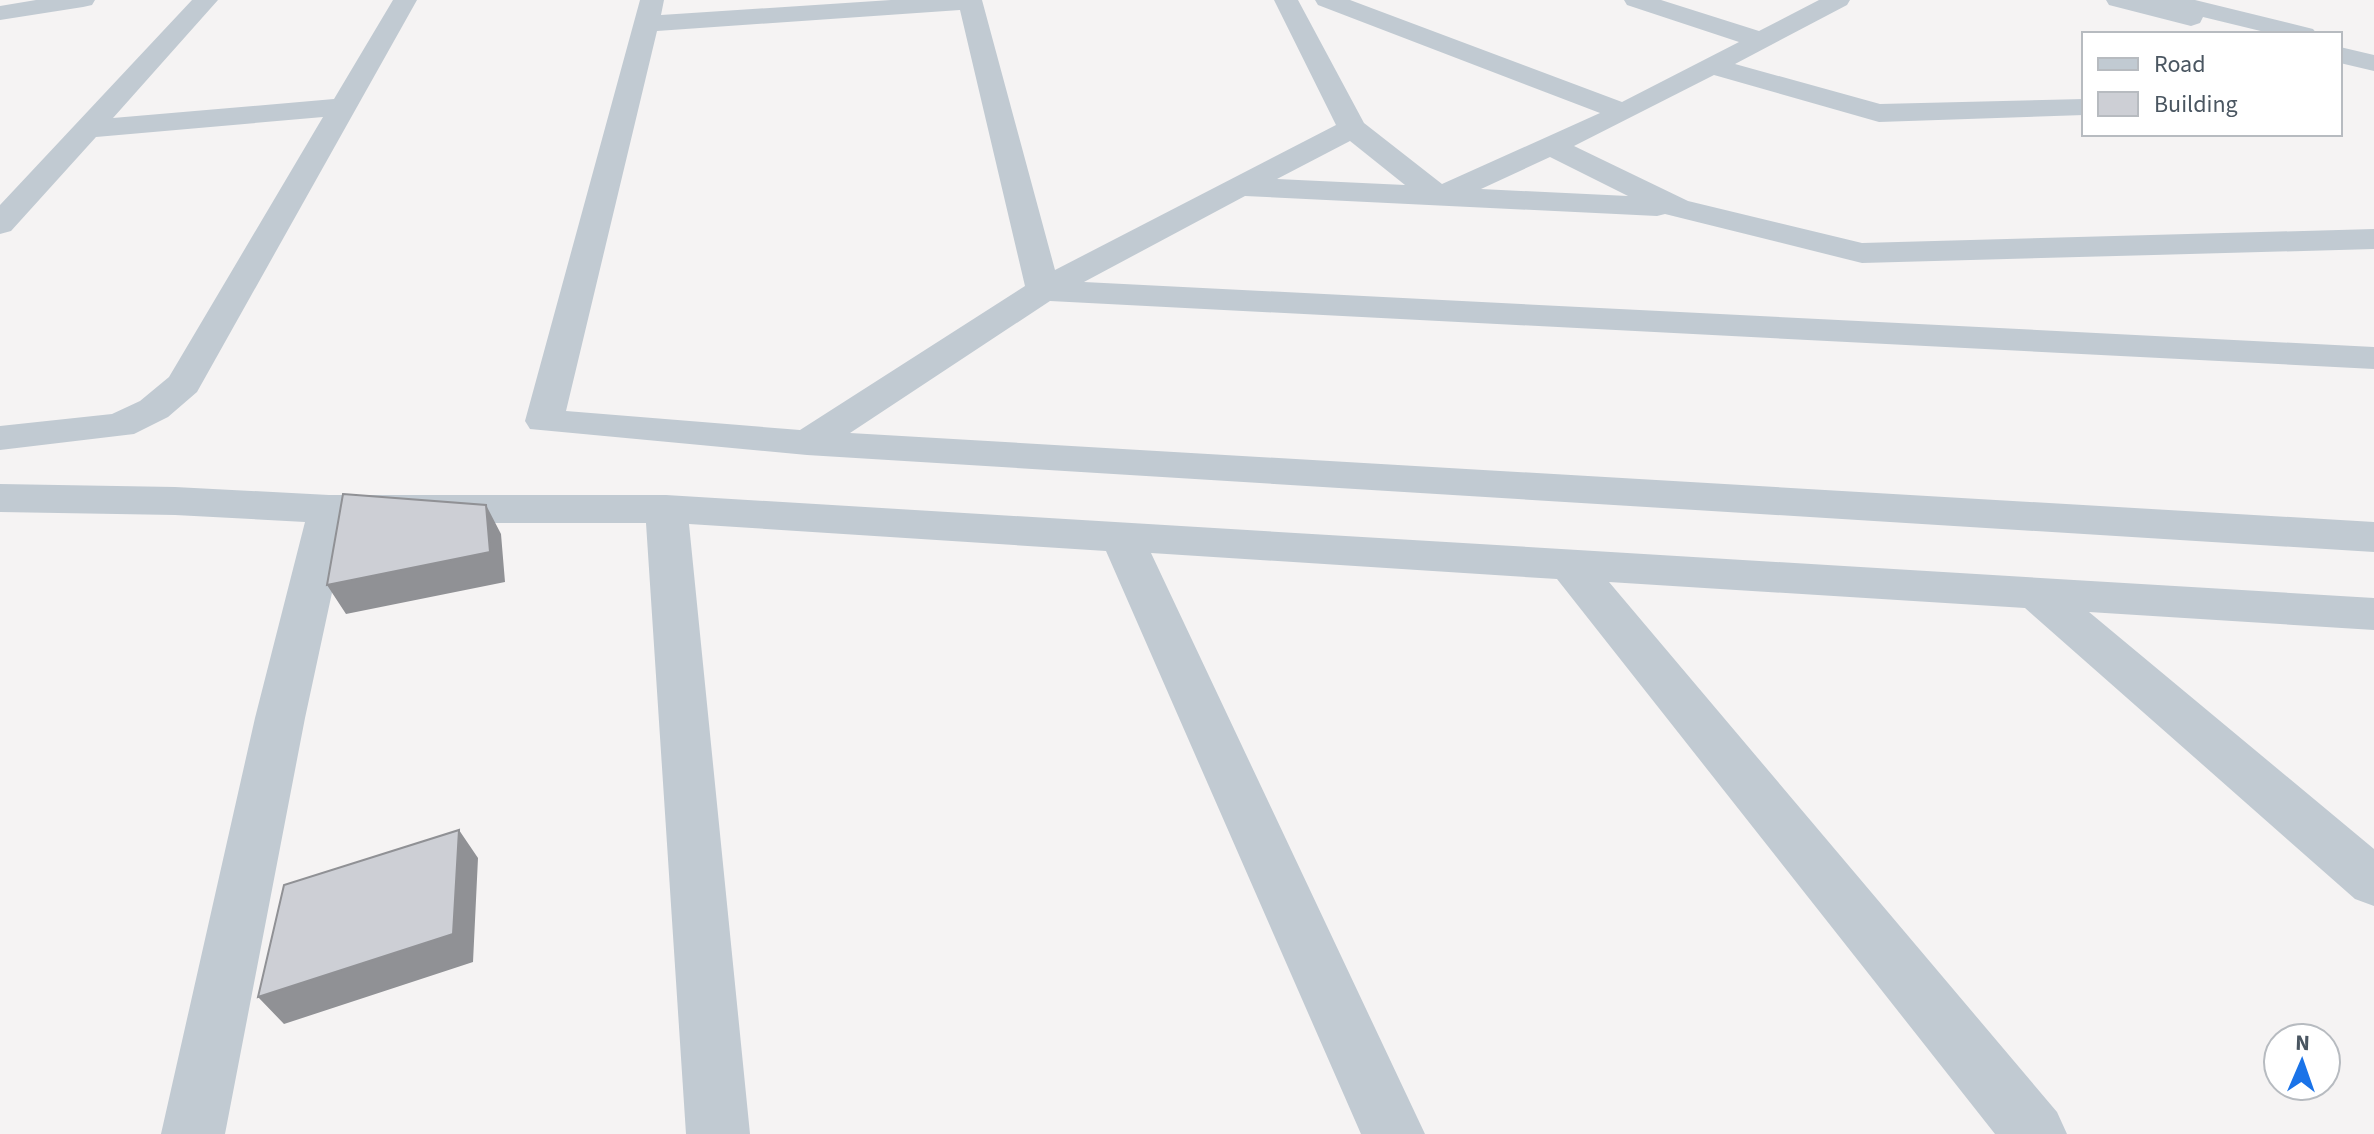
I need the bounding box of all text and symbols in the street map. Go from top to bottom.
legend [2082,32,2342,136]
text: Road [2154,47,2206,82]
text: Building [2154,87,2238,122]
north arrow [2262,1022,2342,1102]
text: N [2295,1027,2311,1059]

